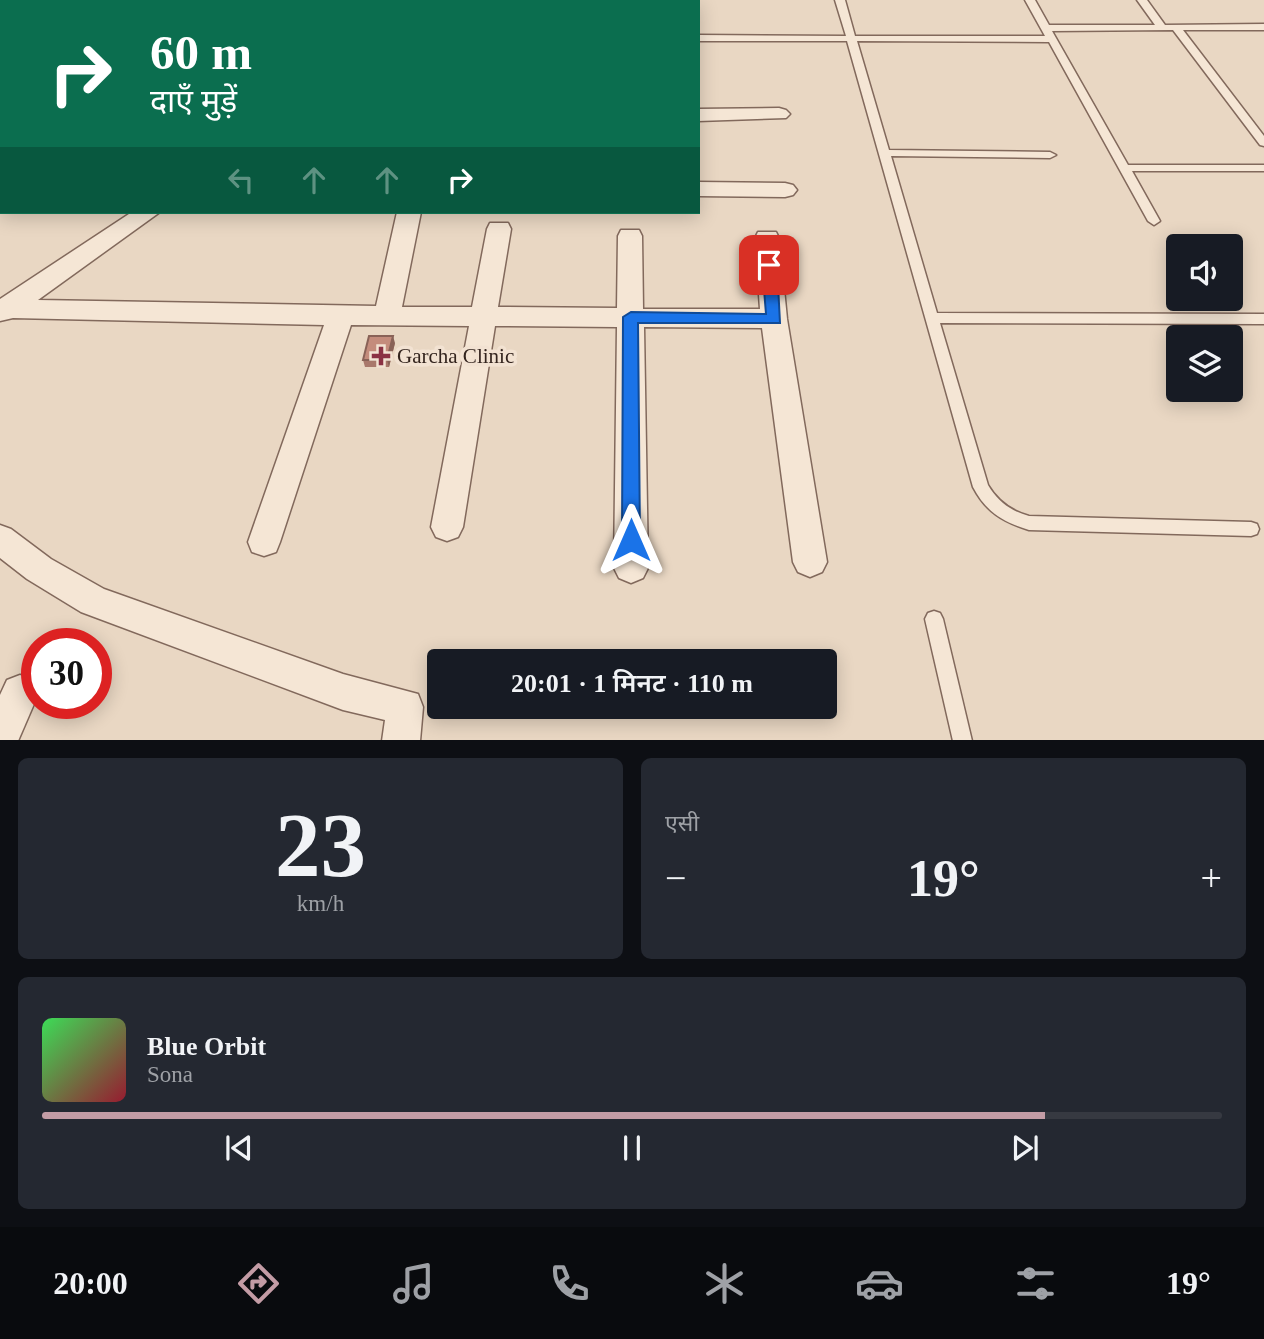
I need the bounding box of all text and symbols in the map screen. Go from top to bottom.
text: 60 m [150,25,252,80]
icon: right [35,28,126,119]
text: दाएँ मुड़ें [150,83,237,119]
icon: left [222,161,260,199]
icon: ahead [295,161,333,199]
icon: ahead [368,161,406,199]
icon: right [441,161,479,199]
map controls [1166,234,1243,402]
button: sound [1166,234,1243,311]
pin [739,235,799,295]
icon: arrive [750,246,788,284]
button: layers [1166,325,1243,402]
place label: Garcha Clinic [397,344,514,368]
marker: Garcha Clinic [371,346,391,366]
position arrow [594,503,668,577]
speed limit sign: 30 [21,628,112,719]
text: 20:01 · 1 मिनट · 110 m [511,669,753,698]
text: 23 [275,795,366,896]
text: एसी [665,811,699,836]
text: 19° [907,850,980,907]
text: − [665,857,686,899]
text: + [1201,857,1222,899]
text: km/h [297,891,344,916]
text: Blue Orbit [147,1032,266,1061]
text: Sona [147,1062,193,1087]
icon: previous [220,1129,258,1167]
icon: pause [613,1129,651,1167]
icon: next [1006,1129,1044,1167]
icon: directions [234,1259,283,1308]
icon: music [389,1259,438,1308]
icon: phone [545,1259,594,1308]
icon: climate [700,1259,749,1308]
icon: car [855,1259,904,1308]
icon: filters [1011,1259,1060,1308]
text: 20:00 [53,1265,128,1301]
text: 19° [1166,1265,1211,1301]

